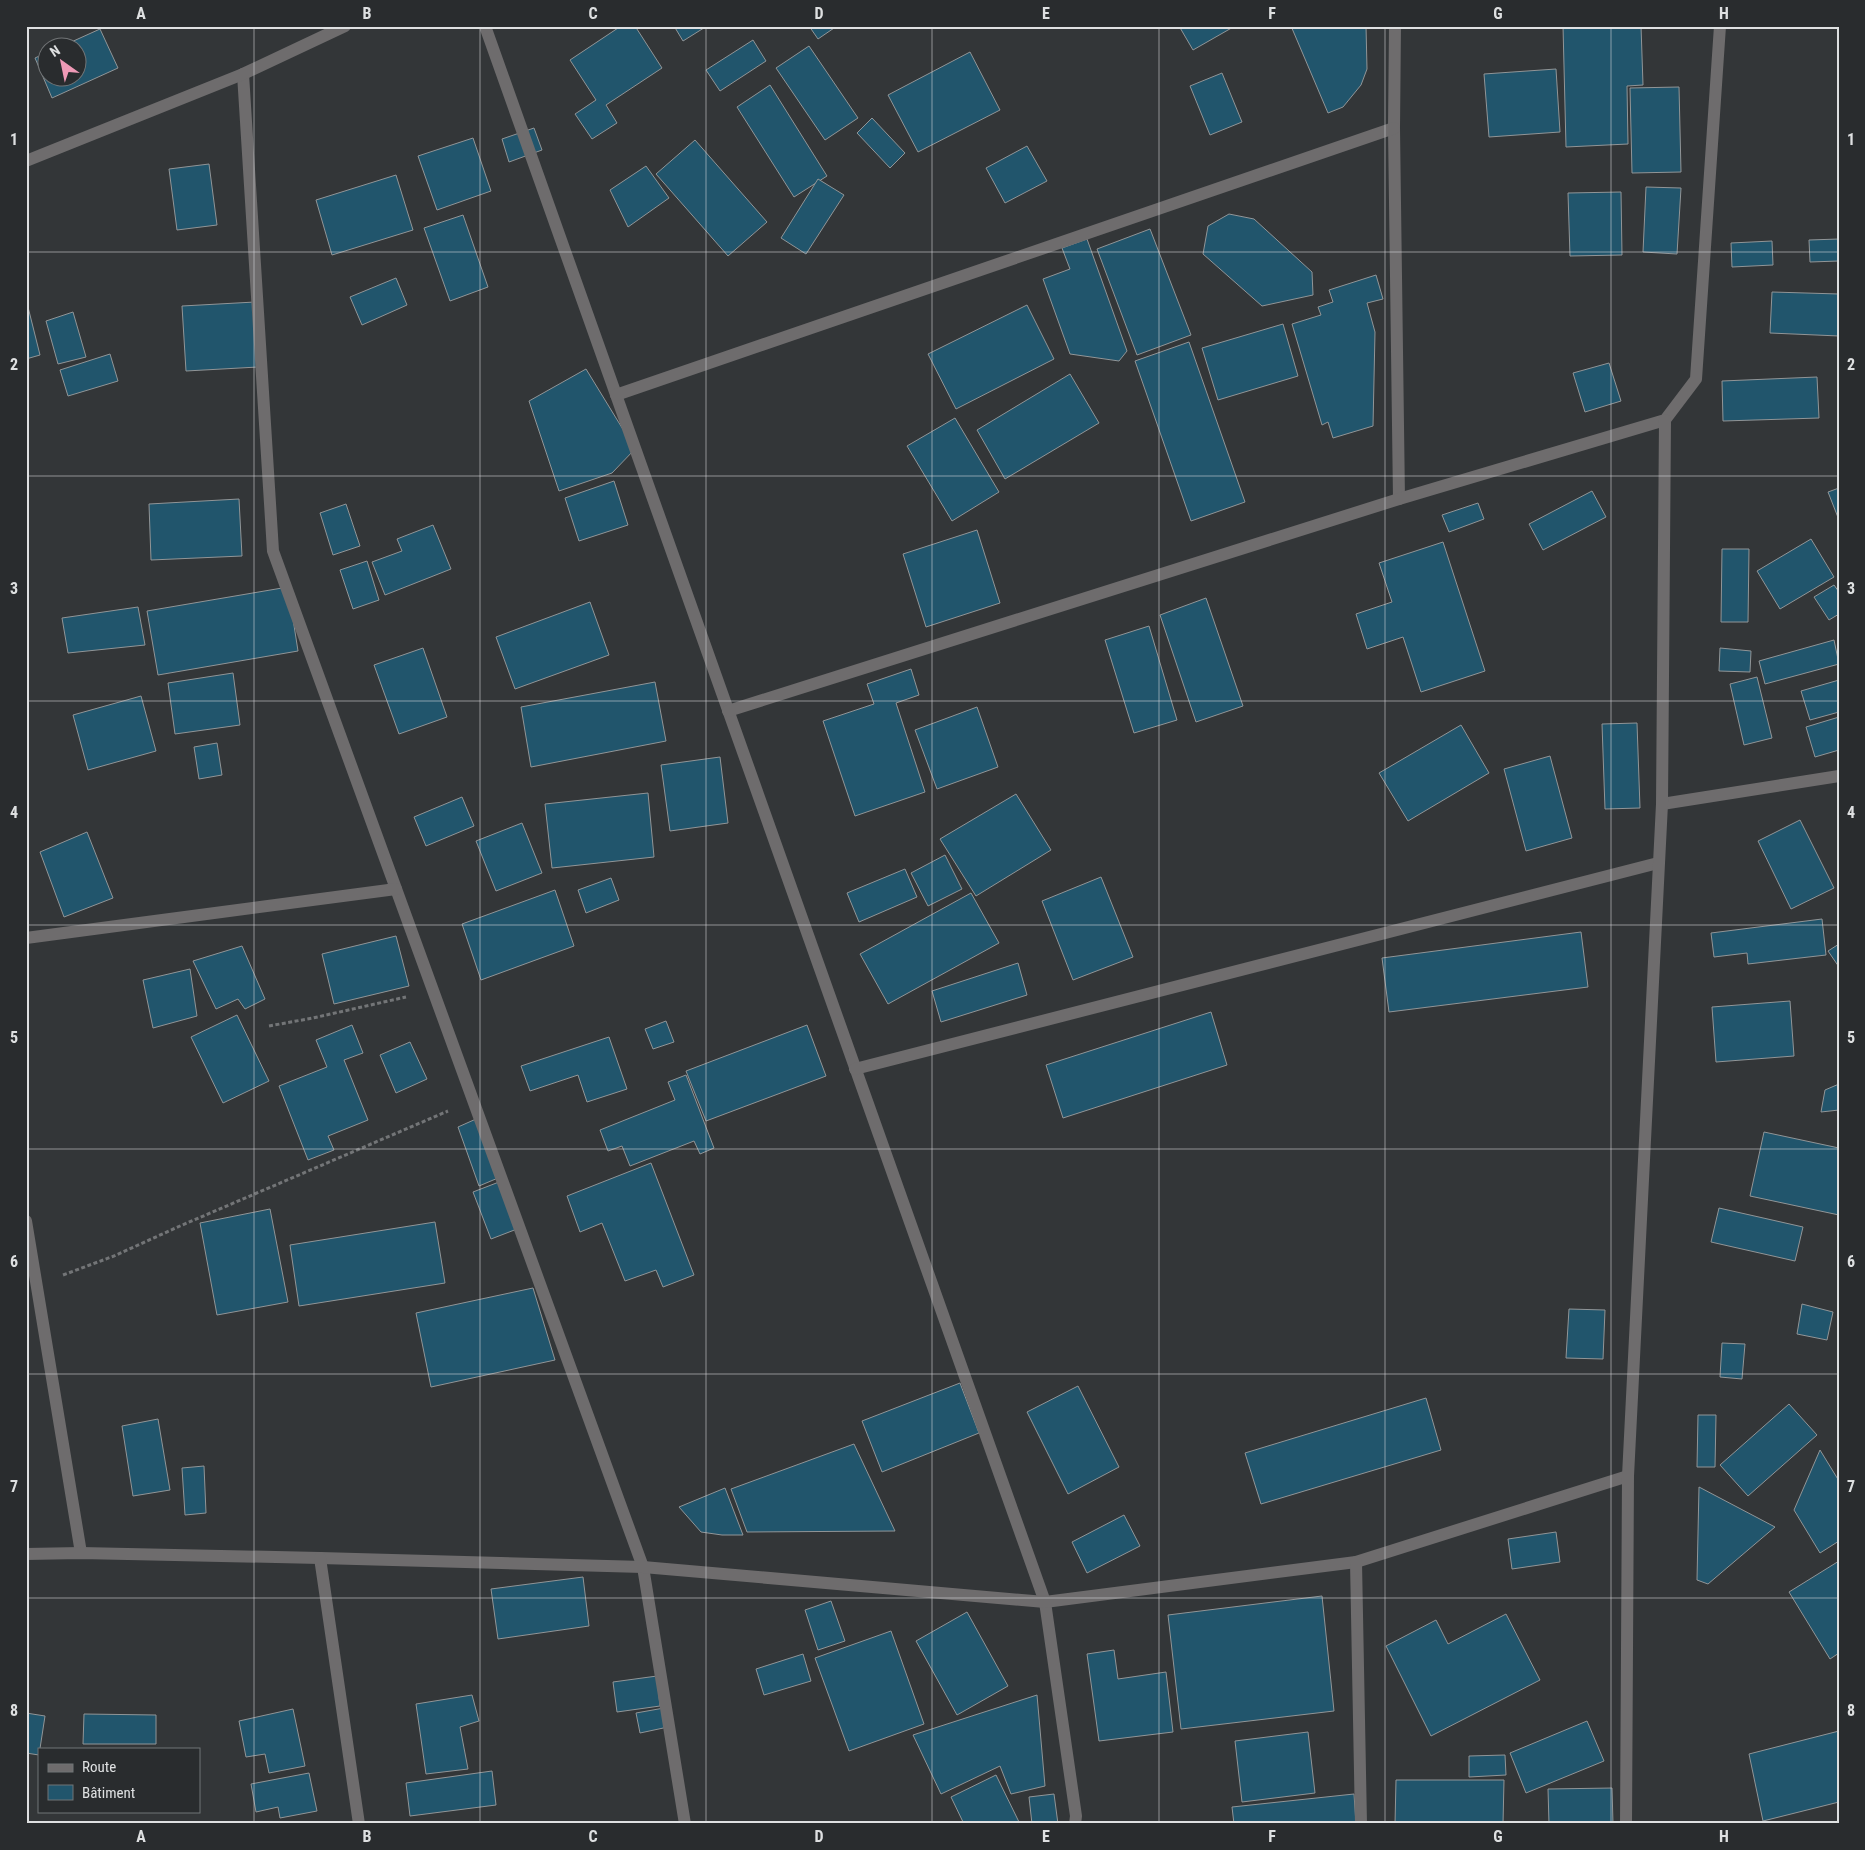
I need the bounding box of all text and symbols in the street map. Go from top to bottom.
text: A [136,4,146,23]
text: B [363,4,372,23]
text: C [588,4,598,23]
text: D [814,4,824,23]
text: E [1042,4,1050,23]
text: F [1268,4,1276,23]
text: G [1493,4,1503,23]
text: H [1719,4,1729,23]
north arrow [38,38,88,88]
text: N [47,42,63,60]
text: 1 [10,130,18,149]
text: 1 [1847,130,1855,149]
text: 2 [10,355,18,374]
text: 2 [1847,355,1855,374]
text: 3 [10,579,18,598]
text: 3 [1847,579,1855,598]
text: 4 [10,803,18,822]
text: 4 [1847,803,1855,822]
text: 5 [10,1028,18,1047]
text: 5 [1847,1028,1855,1047]
text: 6 [10,1252,18,1271]
text: 6 [1847,1252,1855,1271]
text: 7 [10,1477,18,1496]
text: 7 [1847,1477,1855,1496]
text: 8 [10,1701,18,1720]
text: 8 [1847,1701,1855,1720]
legend [38,1748,200,1812]
text: Route [82,1758,116,1776]
text: Bâtiment [82,1784,135,1802]
text: A [136,1827,146,1846]
text: B [363,1827,372,1846]
text: C [588,1827,598,1846]
text: D [814,1827,824,1846]
text: E [1042,1827,1050,1846]
text: F [1268,1827,1276,1846]
text: G [1493,1827,1503,1846]
text: H [1719,1827,1729,1846]

